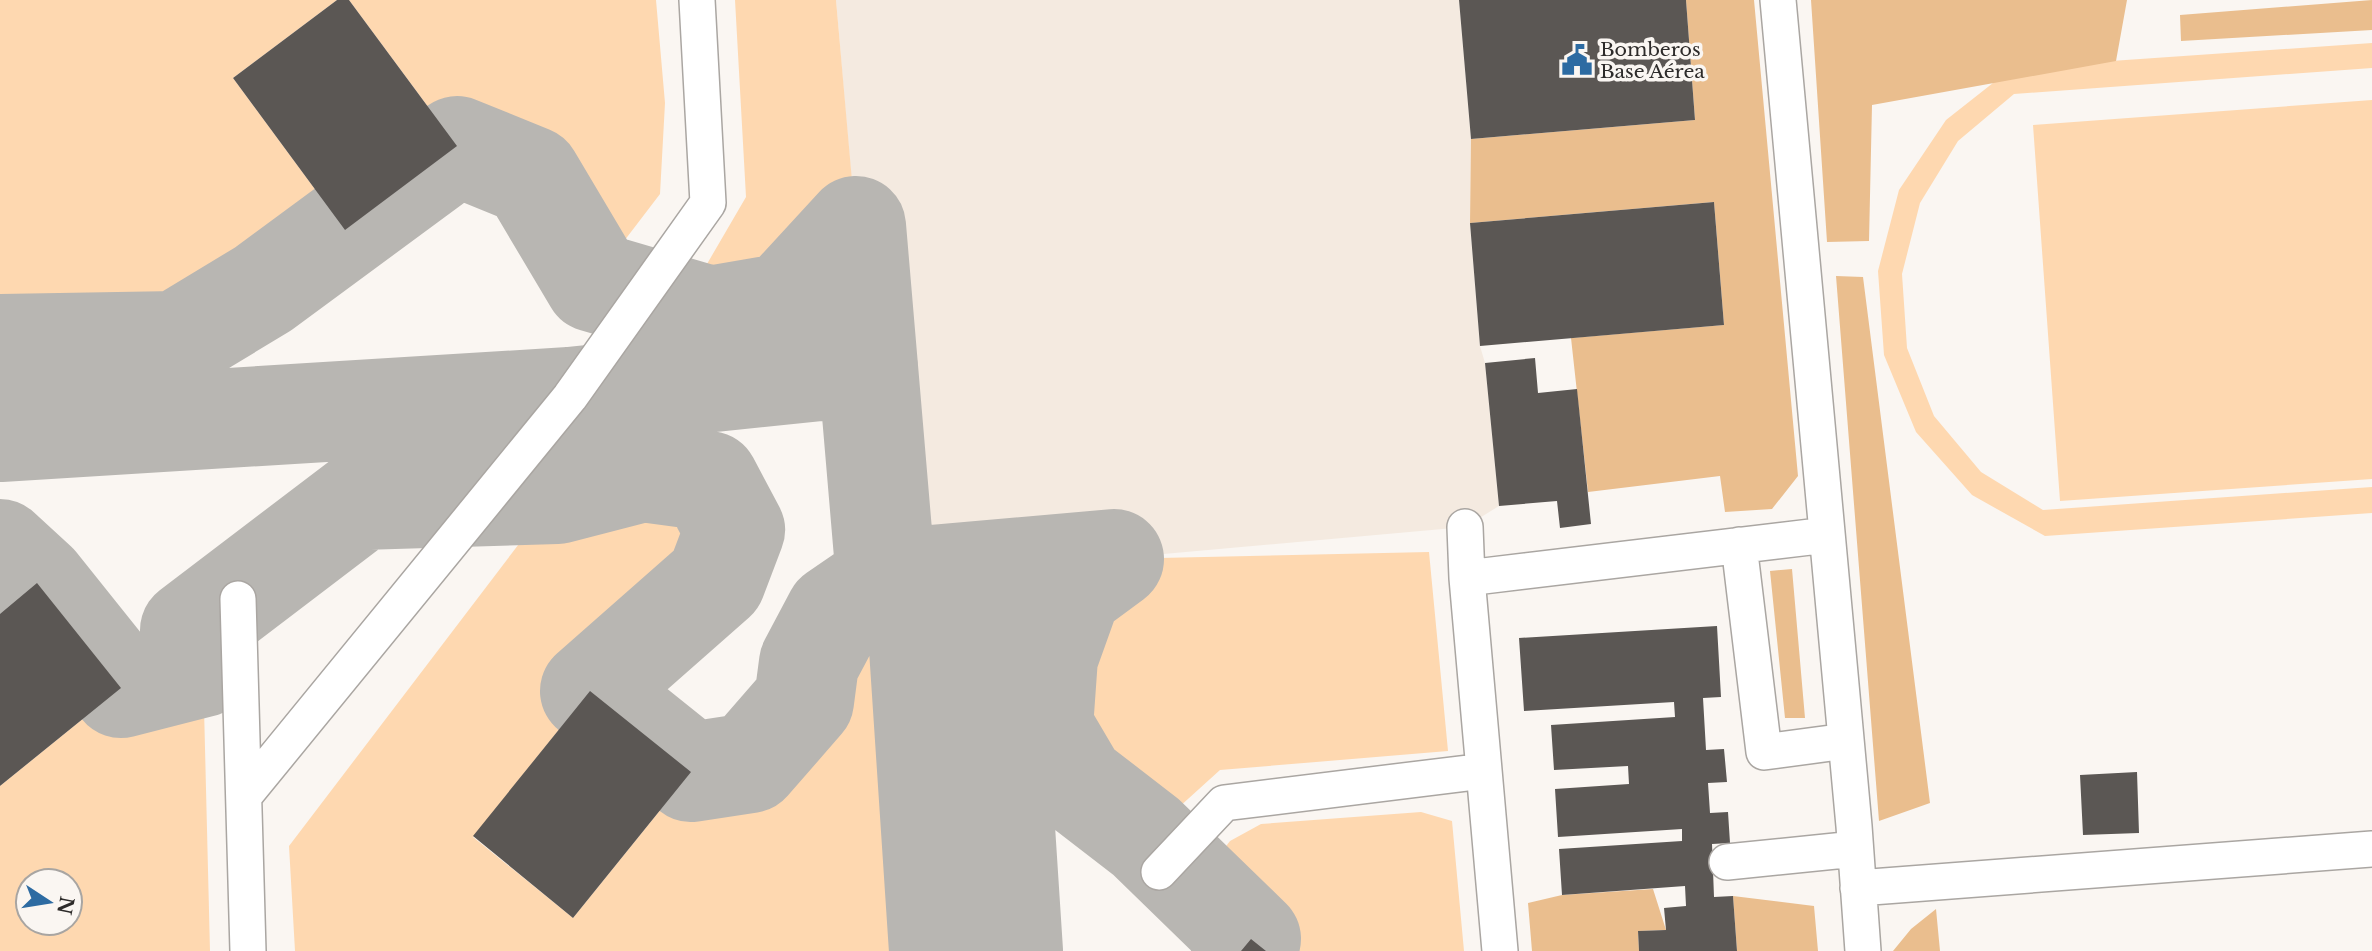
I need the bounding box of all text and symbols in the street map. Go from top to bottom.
place label: Bomberos Base Aérea [1600,38,1705,83]
public building icon: Bomberos Base Aérea [1560,43,1594,77]
north arrow [14,867,84,937]
text: N [52,894,78,917]

